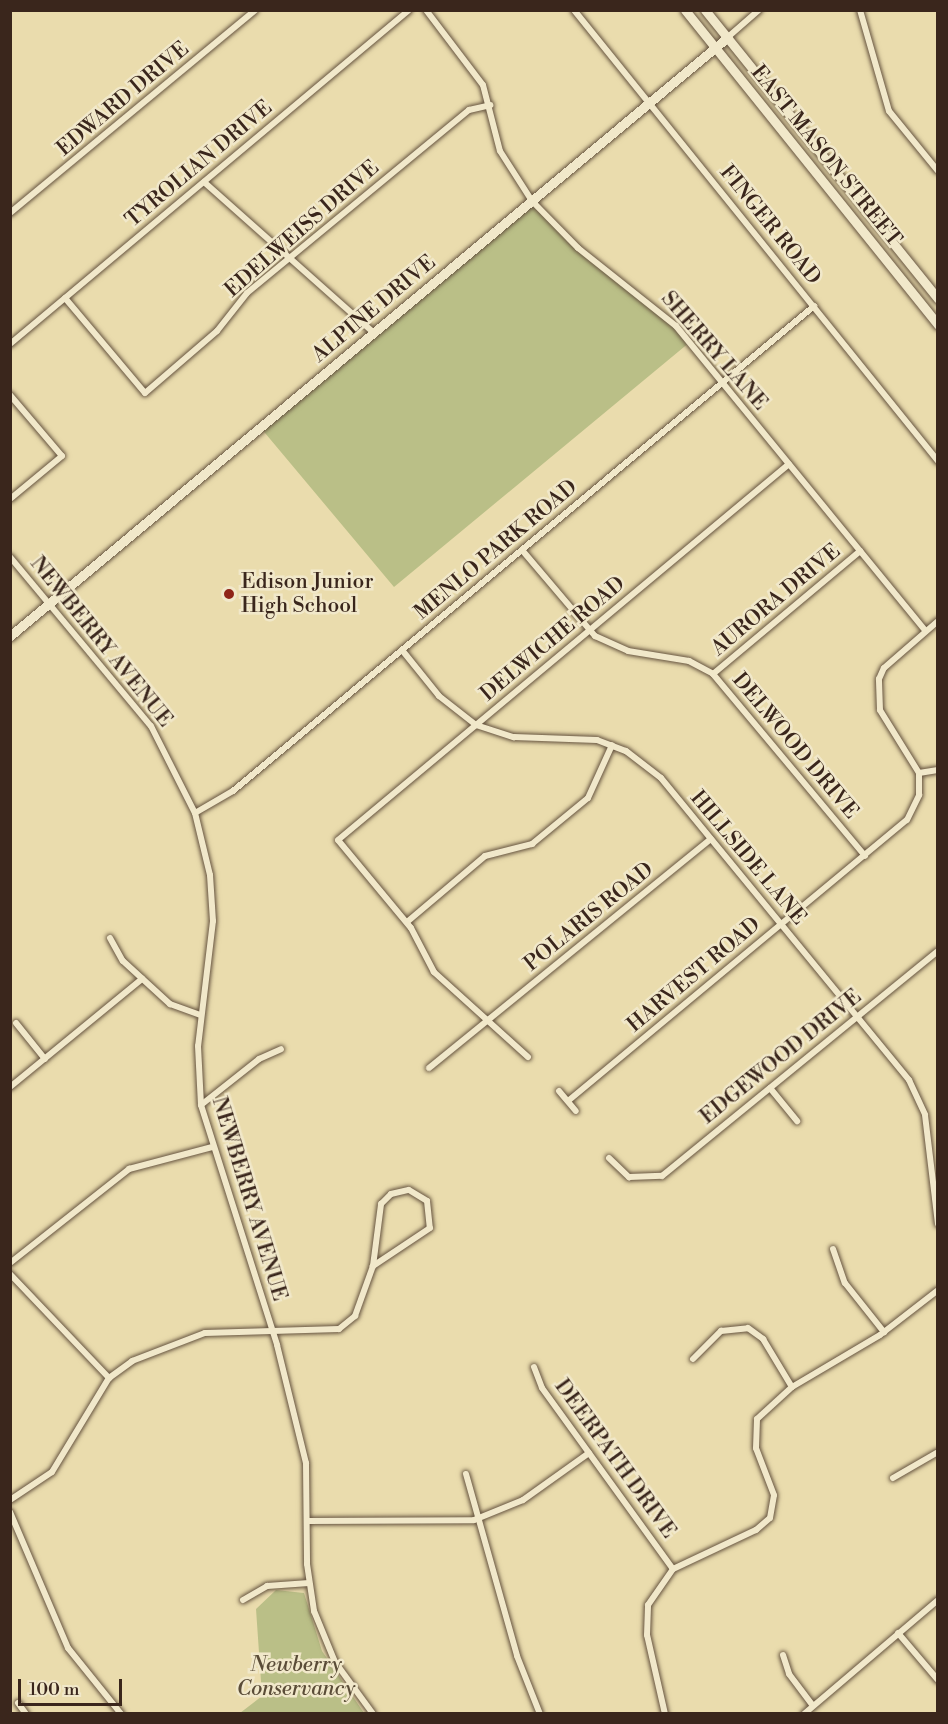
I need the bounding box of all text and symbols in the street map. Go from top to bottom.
street label: EDWARD DRIVE [52,36,194,162]
street label: EAST MASON STREET [745,60,907,252]
street label: TYROLIAN DRIVE [120,95,278,233]
street label: EDELWEISS DRIVE [220,155,384,303]
street label: FINGER ROAD [714,160,826,290]
street label: ALPINE DRIVE [307,250,441,368]
street label: SHERRY LANE [656,286,772,416]
street label: MENLO PARK ROAD [410,475,582,625]
street label: AURORA DRIVE [706,539,846,661]
street label: NEWBERRY AVENUE [25,552,177,732]
place label: Edison Junior High School [241,569,373,619]
street label: DELWICHE ROAD [476,571,630,707]
marker: Edison Junior High School [222,587,236,601]
street label: DELWOOD DRIVE [727,668,863,824]
street label: HILLSIDE LANE [685,786,811,930]
street label: POLARIS ROAD [519,857,659,977]
street label: HARVEST ROAD [622,912,766,1038]
street label: EDGEWOOD DRIVE [695,984,867,1130]
street label: NEWBERRY AVENUE [206,1094,292,1304]
street label: DEERPATH DRIVE [549,1375,681,1543]
park label: Newberry Conservancy [237,1652,355,1702]
scale bar [21,1667,124,1705]
text: 100 m [29,1678,80,1701]

